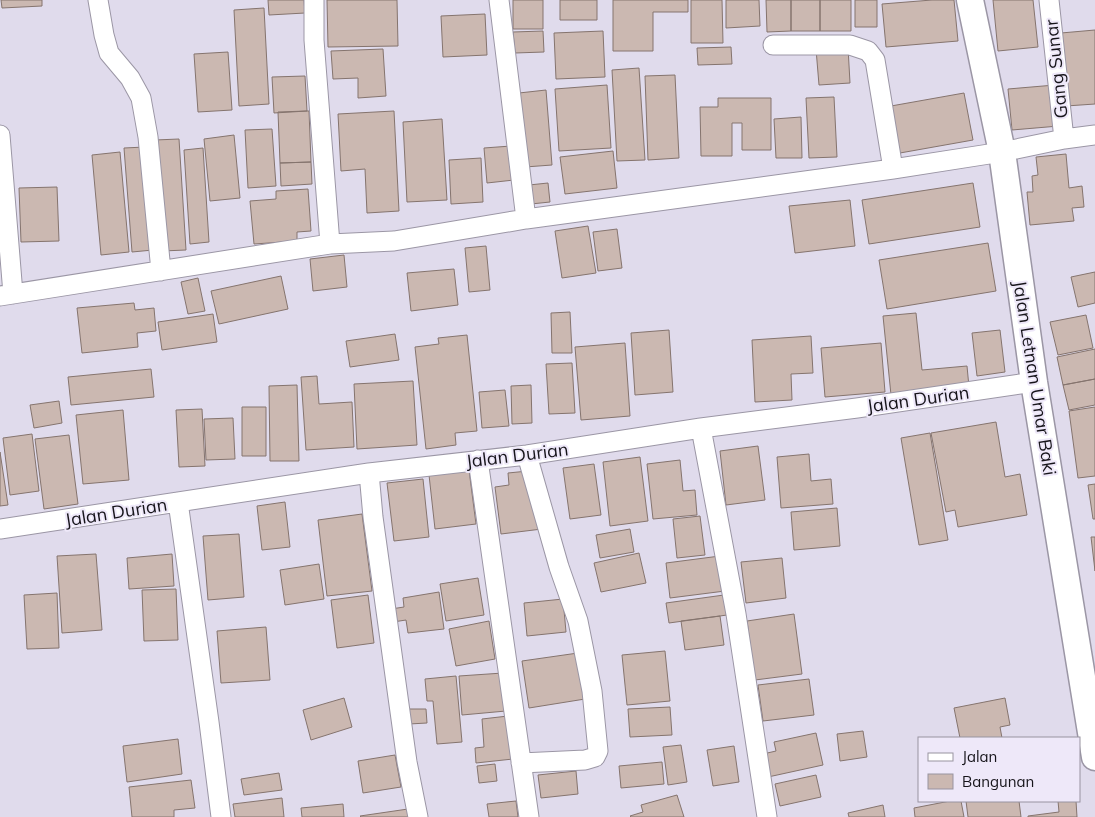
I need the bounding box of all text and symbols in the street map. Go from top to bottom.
street label: Gang Sunar [1039,18,1073,120]
street label: Jalan Letnan Umar Baki [1008,279,1062,477]
street label: Jalan Durian [865,380,971,418]
street label: Jalan Durian [464,437,570,473]
street label: Jalan Durian [63,493,169,531]
legend [918,737,1080,802]
text: Jalan [962,747,997,766]
text: Bangunan [962,772,1034,791]

